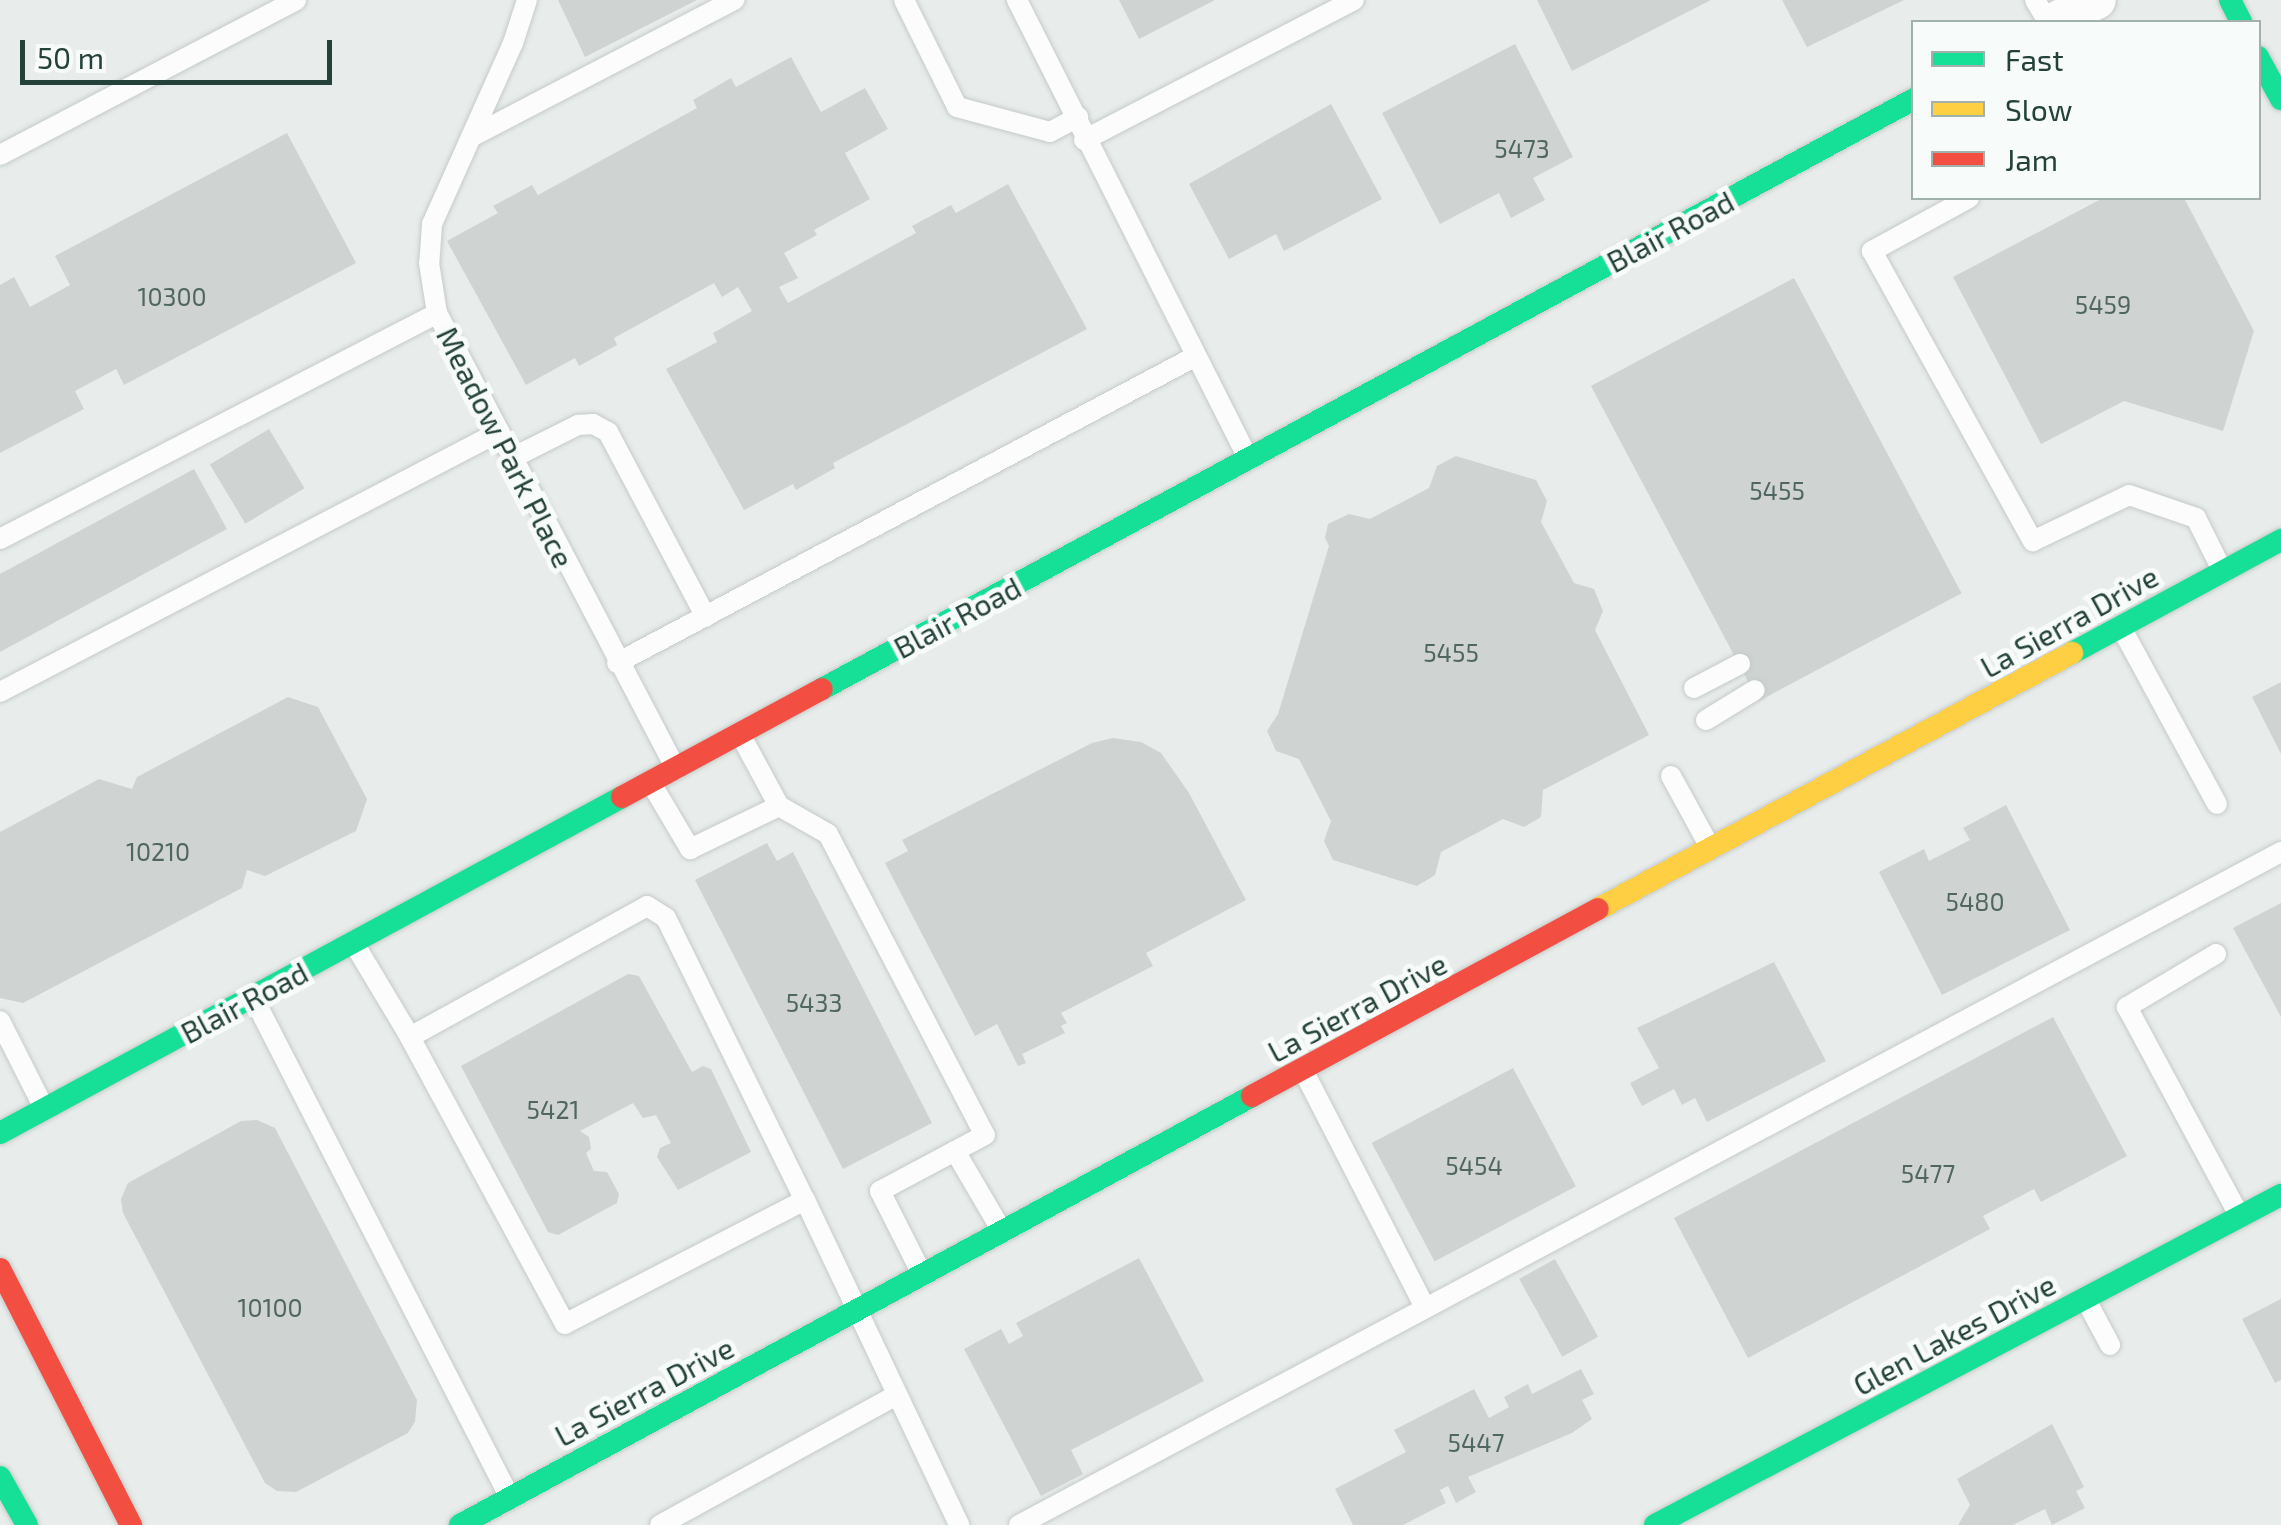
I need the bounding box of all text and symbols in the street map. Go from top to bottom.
scale bar [25,20,338,82]
legend [1911,20,2261,200]
text: 50 m [37,39,104,75]
text: Fast [2005,41,2064,77]
text: Slow [2005,91,2072,127]
house number: 5473 [1494,133,1550,163]
text: Jam [2005,141,2058,177]
street label: Blair Road [1600,182,1740,280]
house number: 10300 [137,281,207,311]
house number: 5459 [2075,289,2131,319]
street label: Meadow Park Place [430,320,582,574]
house number: 5455 [1749,475,1805,505]
street label: La Sierra Drive [1974,557,2164,685]
street label: Blair Road [887,568,1027,666]
house number: 5455 [1423,637,1479,667]
house number: 10210 [126,836,190,866]
house number: 5480 [1945,886,2005,916]
street label: La Sierra Drive [1261,945,1453,1069]
street label: Blair Road [174,953,314,1051]
house number: 5433 [786,987,842,1017]
house number: 5421 [527,1094,579,1124]
house number: 5454 [1445,1150,1503,1180]
house number: 5477 [1901,1158,1955,1188]
street label: Glen Lakes Drive [1847,1266,2061,1402]
house number: 10100 [237,1292,303,1322]
street label: La Sierra Drive [548,1329,740,1453]
house number: 5447 [1448,1427,1504,1457]

